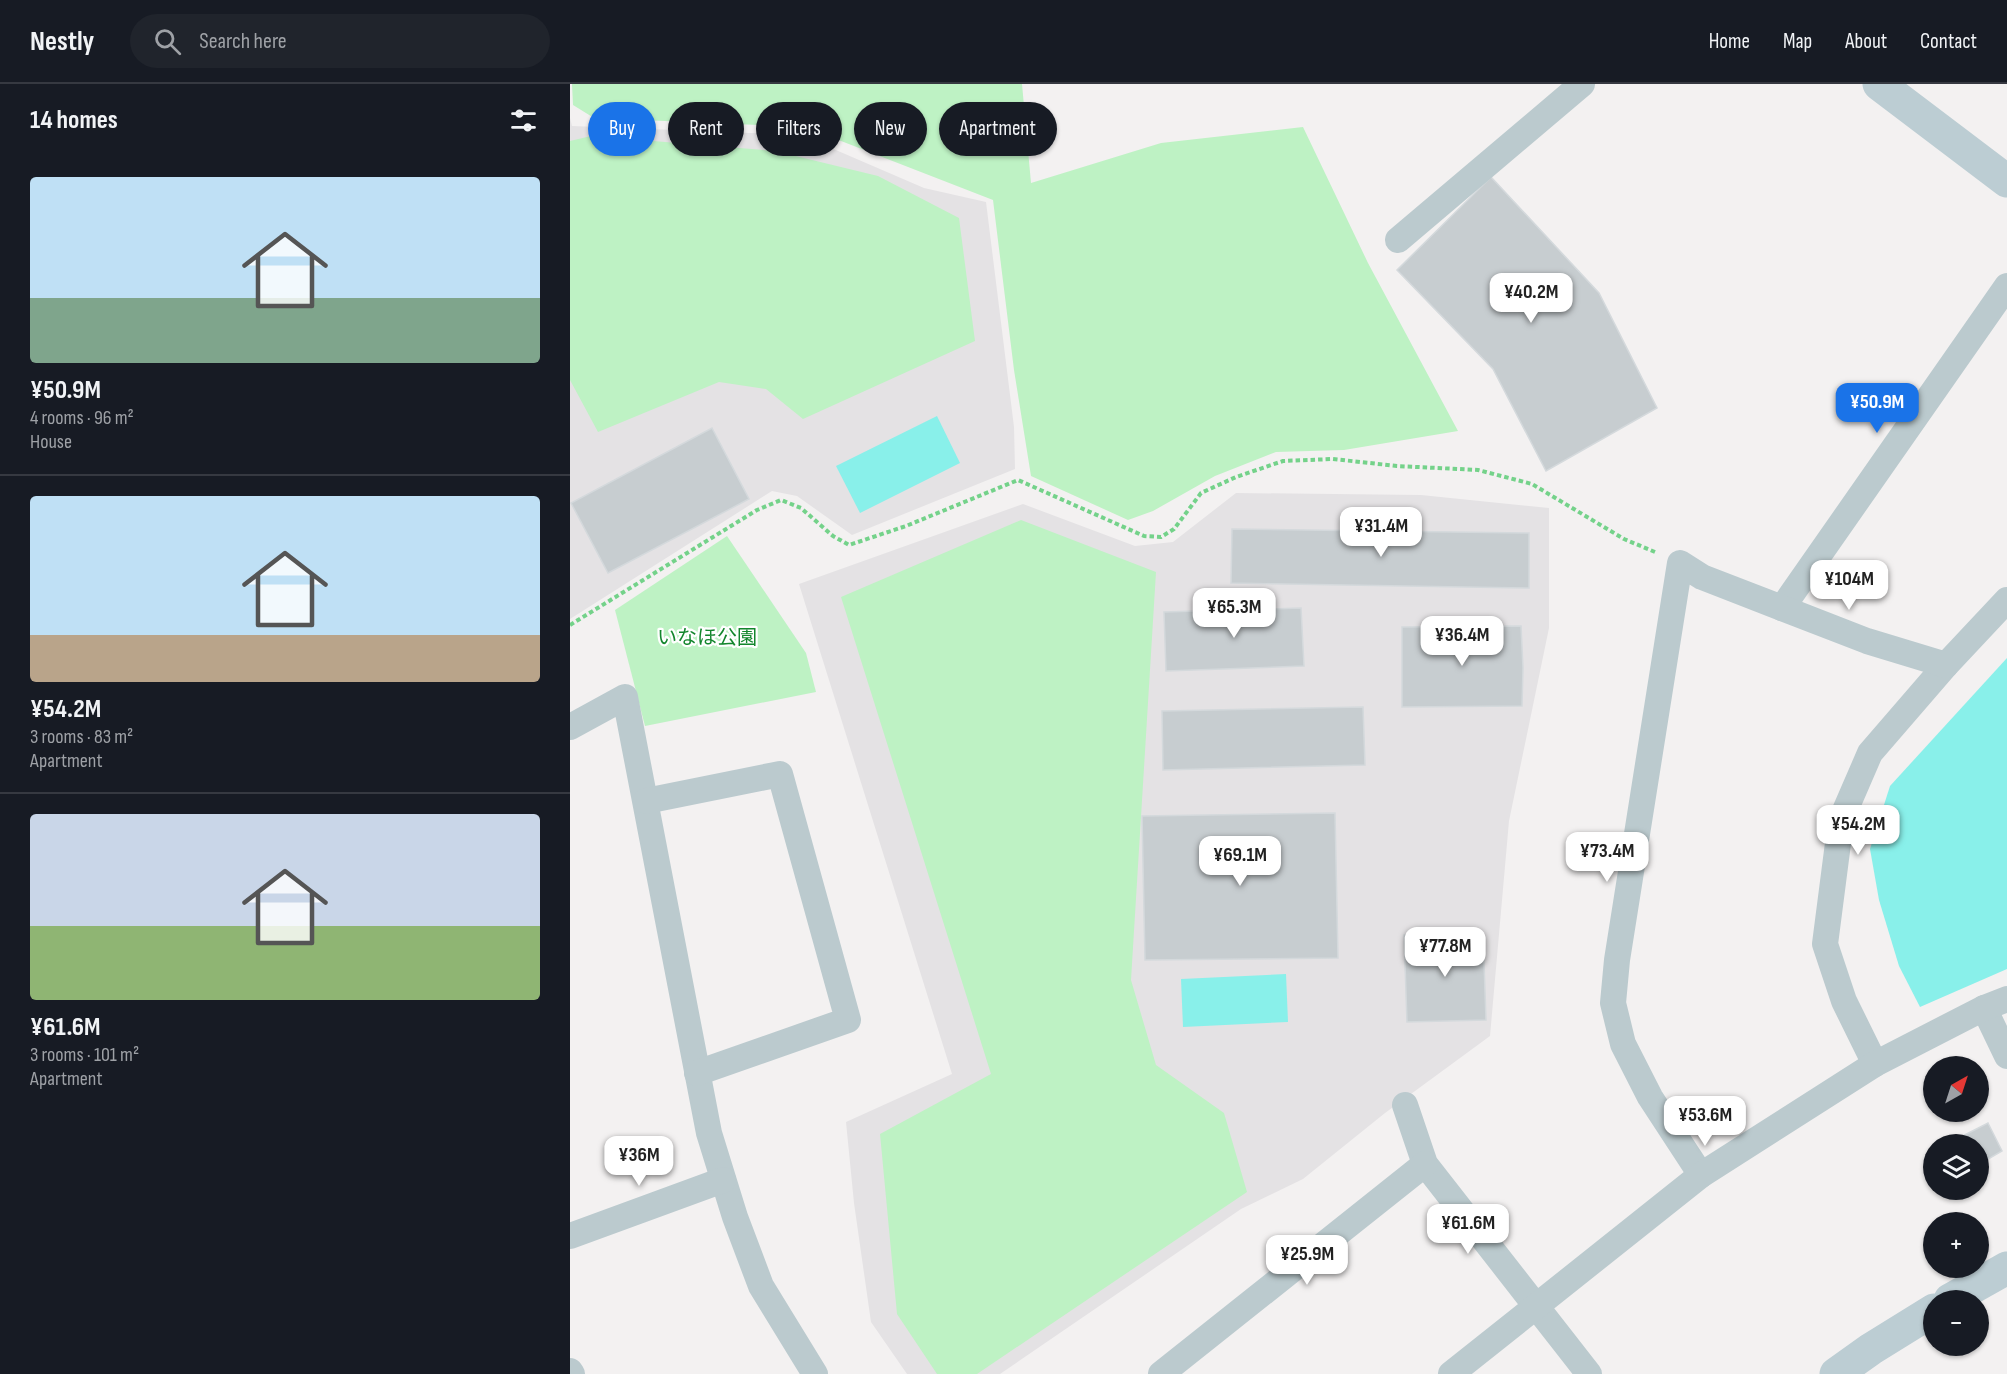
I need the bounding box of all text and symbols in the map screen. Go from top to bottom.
search box [130,14,550,68]
text: Nestly [30,25,94,58]
icon: search [151,25,184,58]
text: Search here [199,28,287,55]
text: Home [1709,29,1750,54]
text: Map [1783,29,1812,54]
text: About [1845,29,1887,54]
text: Contact [1920,29,1977,54]
chip: Buy [588,102,656,156]
chip: Rent [668,102,744,156]
chip: Filters [756,102,842,156]
chip: New [854,102,927,156]
chip: Apartment [939,102,1057,156]
icon: filters [507,104,540,137]
text: 14 homes [30,105,118,136]
icon: home [231,216,339,324]
pin: ¥40.2M [1482,273,1580,324]
text: ¥40.2M [1504,280,1558,304]
text: ¥50.9M [30,375,101,406]
pin: ¥50.9M [1828,383,1926,434]
text: ¥50.9M [1850,390,1904,414]
text: 4 rooms · 96 m² [30,406,134,430]
text: House [30,430,72,454]
pin: ¥31.4M [1332,507,1430,558]
text: ¥31.4M [1354,514,1408,538]
icon: home [231,535,339,643]
pin: ¥104M [1807,560,1891,611]
text: ¥104M [1824,567,1874,591]
pin: ¥65.3M [1185,588,1283,639]
text: ¥65.3M [1207,595,1261,619]
pin: ¥36.4M [1413,616,1511,667]
text: ¥36.4M [1435,623,1489,647]
park label: いなほ公園 [657,626,757,650]
text: ¥54.2M [30,694,101,725]
text: 3 rooms · 83 m² [30,725,133,749]
text: Apartment [30,749,103,773]
pin: ¥54.2M [1809,805,1907,856]
text: ¥54.2M [1831,812,1885,836]
pin: ¥73.4M [1558,832,1656,883]
pin: ¥69.1M [1191,836,1289,887]
text: ¥73.4M [1580,839,1634,863]
text: ¥69.1M [1213,843,1267,867]
icon: home [231,853,339,961]
pin: ¥77.8M [1396,927,1494,978]
text: ¥77.8M [1419,934,1471,958]
text: ¥61.6M [30,1012,100,1043]
text: 3 rooms · 101 m² [30,1043,139,1067]
north arrow [1923,1056,1989,1122]
map controls [1923,1056,1989,1356]
text: Apartment [30,1067,103,1091]
pin: ¥53.6M [1656,1096,1754,1147]
text: ¥53.6M [1678,1103,1732,1127]
button: layers [1923,1134,1989,1200]
pin: ¥36M [603,1136,675,1187]
text: ¥36M [618,1143,660,1167]
pin: ¥61.6M [1419,1204,1517,1255]
text: ¥61.6M [1441,1211,1495,1235]
button: + [1923,1212,1989,1278]
pin: ¥25.9M [1258,1235,1356,1286]
text: ¥25.9M [1280,1242,1334,1266]
button: − [1923,1290,1989,1356]

